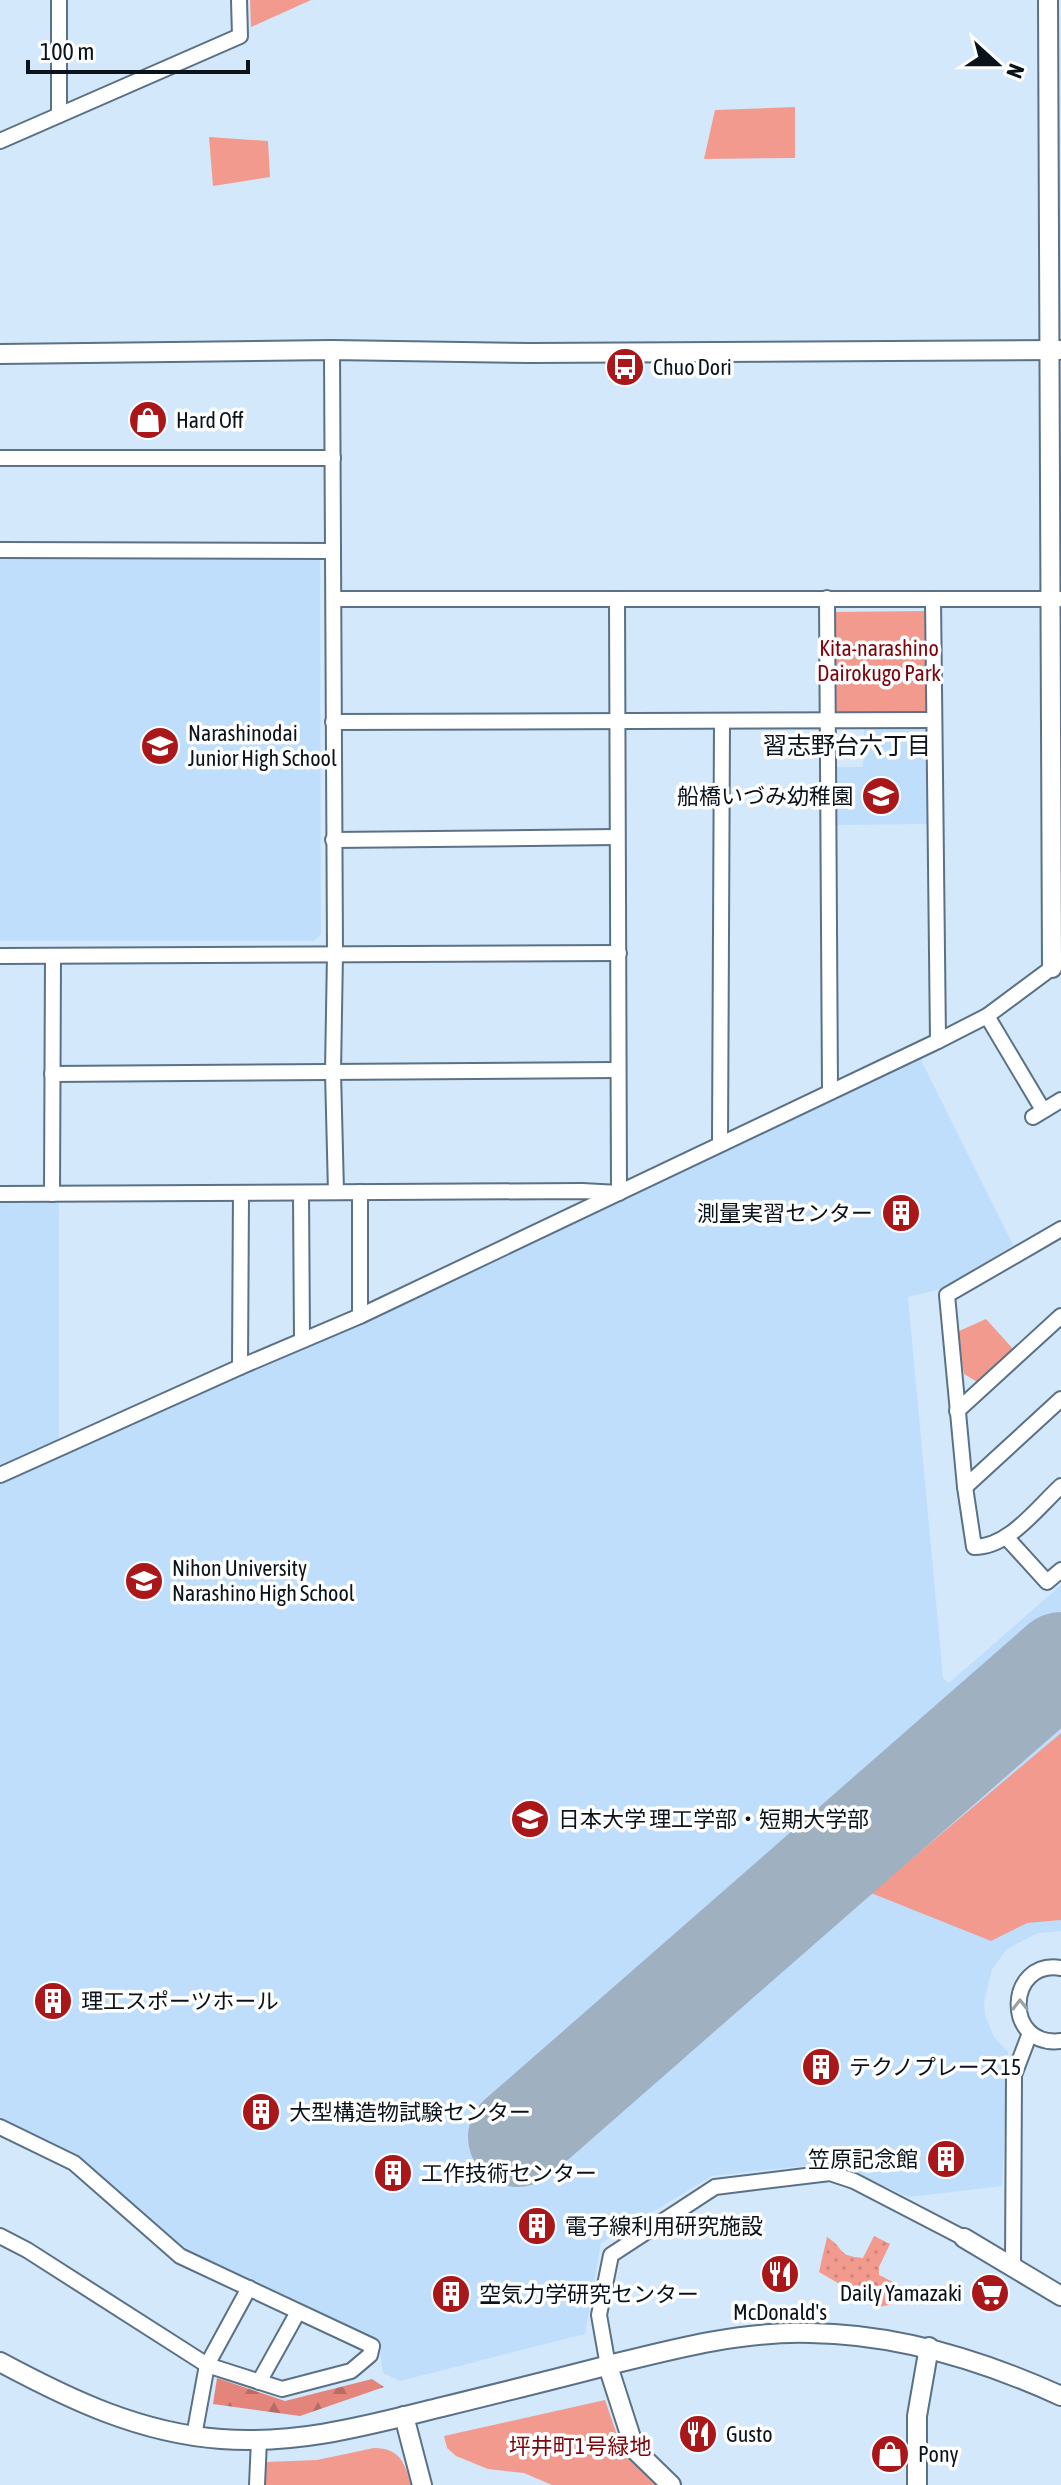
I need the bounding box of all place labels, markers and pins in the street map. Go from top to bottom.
bus stop icon: Chuo Dori [604,346,646,388]
place label: Chuo Dori [653,354,732,380]
shop icon: Hard Off [127,399,169,441]
place label: Hard Off [176,407,244,433]
place label: Narashinodai Junior High School [188,720,337,771]
school or university icon: Narashinodai Junior High School [139,725,181,767]
school or university icon: 船橋いづみ幼稚園 [860,775,902,817]
place label: 船橋いづみ幼稚園 [677,783,853,809]
building icon: 測量実習センター [880,1192,922,1234]
place label: 測量実習センター [697,1200,873,1226]
place label: Nihon University Narashino High School [172,1555,355,1606]
school or university icon: Nihon University Narashino High School [123,1560,165,1602]
school or university icon: 日本大学 理工学部・短期大学部 [509,1798,551,1840]
place label: 日本大学 理工学部・短期大学部 [558,1806,869,1832]
building icon: 理工スポーツホール [32,1980,74,2022]
place label: 理工スポーツホール [81,1988,279,2014]
building icon: テクノプレース15 [800,2046,842,2088]
place label: テクノプレース15 [849,2054,1021,2080]
building icon: 大型構造物試験センター [240,2091,282,2133]
place label: 大型構造物試験センター [289,2099,531,2125]
building icon: 笠原記念館 [925,2138,967,2180]
place label: 笠原記念館 [808,2146,918,2172]
building icon: 工作技術センター [372,2152,414,2194]
place label: 工作技術センター [421,2160,597,2186]
building icon: 電子線利用研究施設 [516,2205,558,2247]
place label: 電子線利用研究施設 [565,2213,763,2239]
restaurant icon: McDonald's [759,2253,801,2295]
supermarket icon: Daily Yamazaki [969,2272,1011,2314]
building icon: 空気力学研究センター [430,2273,472,2315]
place label: Daily Yamazaki [840,2280,962,2306]
place label: 空気力学研究センター [479,2281,699,2307]
place label: McDonald's [733,2299,827,2325]
restaurant icon: Gusto [677,2413,719,2455]
place label: Gusto [726,2421,773,2447]
shop icon: Pony [869,2433,911,2475]
place label: Pony [918,2441,959,2467]

